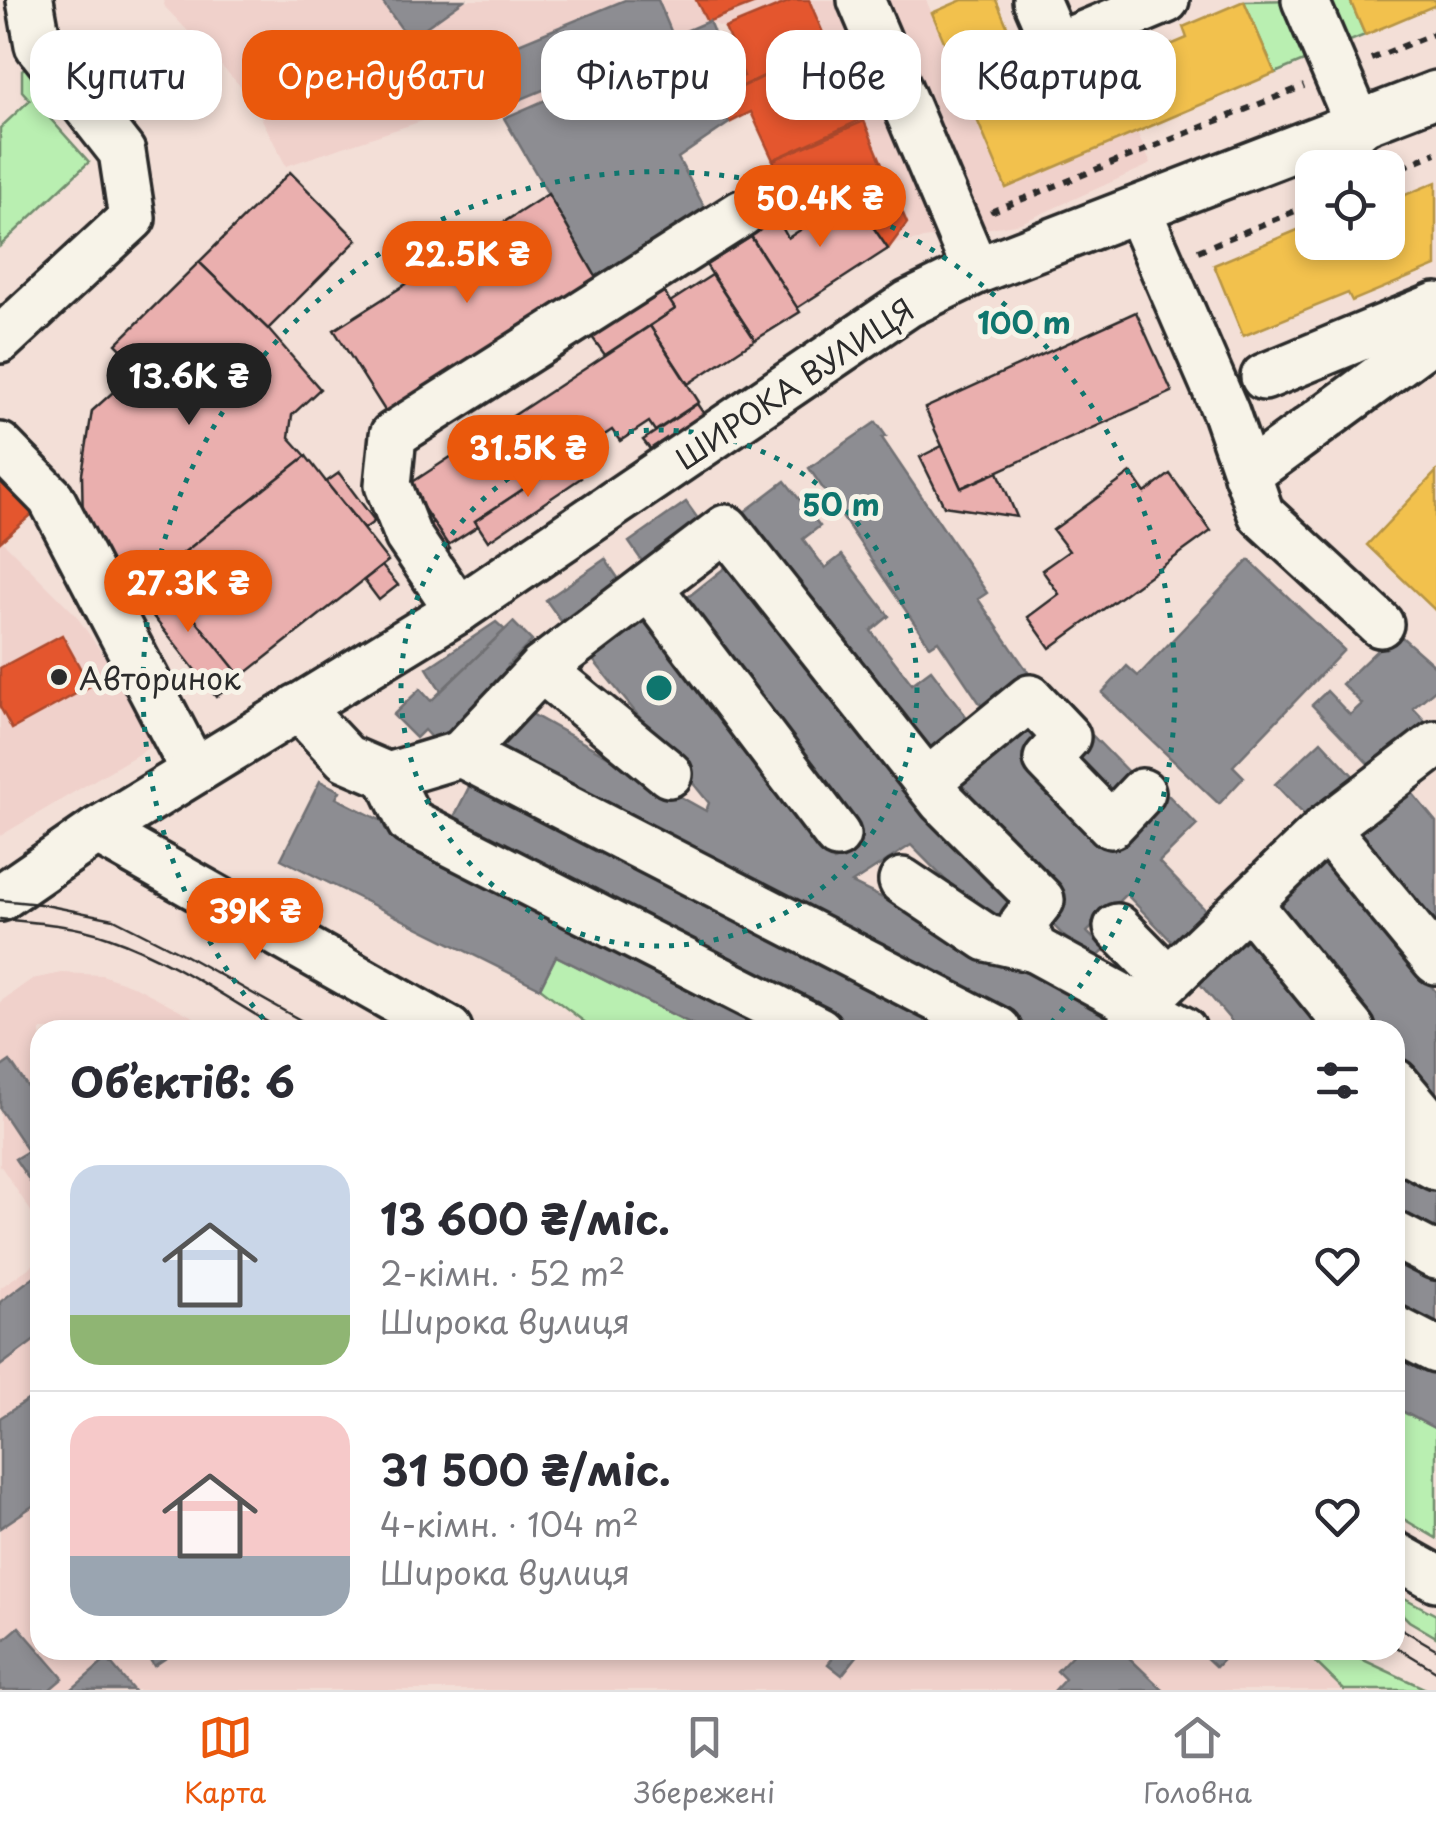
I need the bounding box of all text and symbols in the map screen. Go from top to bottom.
chip: Купити [30,30,222,120]
chip: Орендувати [242,30,521,120]
chip: Фільтри [541,30,746,120]
chip: Нове [766,30,921,120]
chip: Квартира [941,30,1176,120]
map controls [1295,150,1405,260]
button: locate [1295,150,1405,260]
pin: 50.4K ₴ [728,165,912,250]
text: 50.4K ₴ [756,173,884,221]
pin: 22.5K ₴ [375,221,559,306]
text: 22.5K ₴ [404,229,530,277]
street label: ШИРОКА ВУЛИЦЯ [666,286,922,480]
text: 100 m [977,299,1071,344]
pin: 13.6K ₴ [97,343,281,428]
text: 13.6K ₴ [129,351,250,399]
pin: 31.5K ₴ [436,415,620,500]
text: 31.5K ₴ [469,423,587,471]
text: 50 m [802,481,880,526]
pin: 27.3K ₴ [96,550,280,635]
text: 27.3K ₴ [126,558,250,606]
place label: Авторинок [79,655,241,700]
marker: Авторинок [48,666,70,688]
centre of rings [641,670,677,706]
pin: 39K ₴ [185,878,325,963]
text: 39K ₴ [208,886,302,934]
text: Об’єктів: 6 [70,1049,295,1112]
icon: filters [1310,1053,1365,1108]
text: 13 600 ₴/міс. [380,1186,670,1249]
icon: home [150,1205,270,1325]
icon: heart [1310,1238,1365,1293]
text: 2-кімн. · 52 m² [380,1249,625,1297]
text: Широка вулиця [380,1297,630,1345]
text: 31 500 ₴/міс. [380,1437,671,1500]
icon: home [150,1456,270,1576]
icon: heart [1310,1489,1365,1544]
text: 4-кімн. · 104 m² [380,1500,639,1548]
text: Широка вулиця [380,1548,630,1596]
tab: Карта [184,1710,266,1813]
tab: Збережені [634,1710,775,1813]
tab: Головна [1143,1710,1252,1813]

